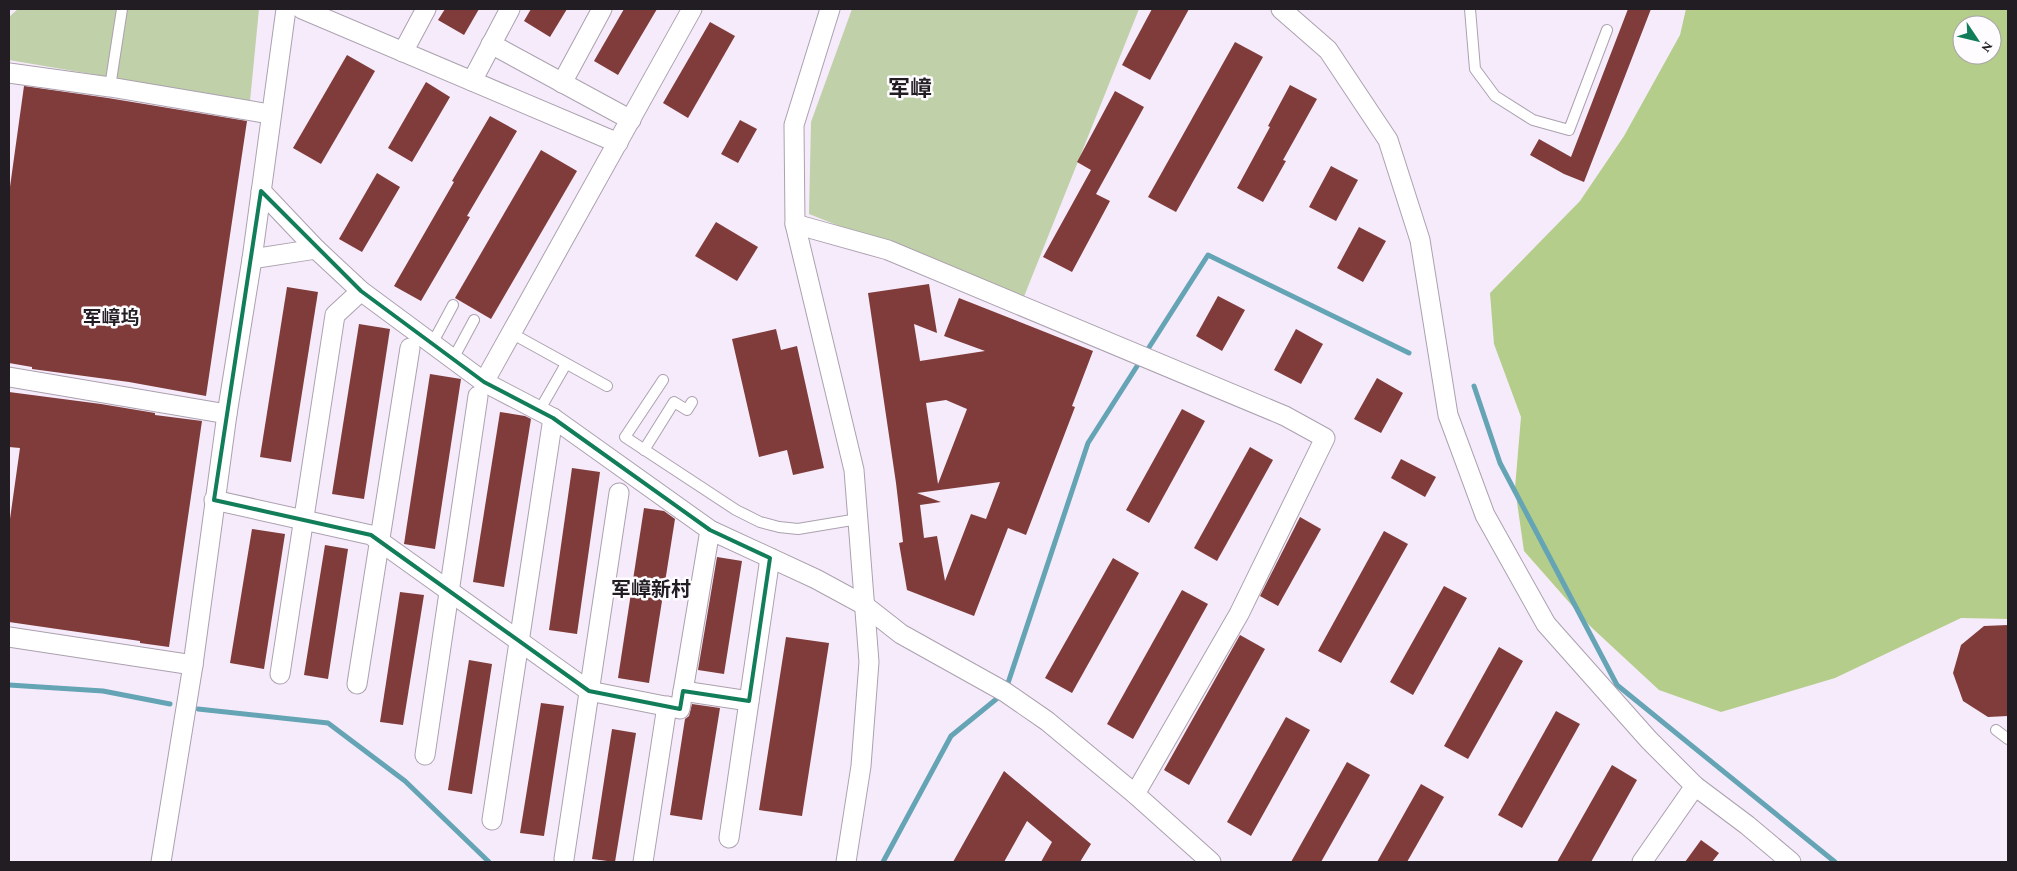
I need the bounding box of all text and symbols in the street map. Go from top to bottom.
north arrow [1952,15,2002,65]
text: N [1978,39,1997,56]
district label: 军嶂 [888,76,932,101]
district label: 军嶂坞 [82,307,140,328]
district label: 军嶂新村 [611,578,691,600]

